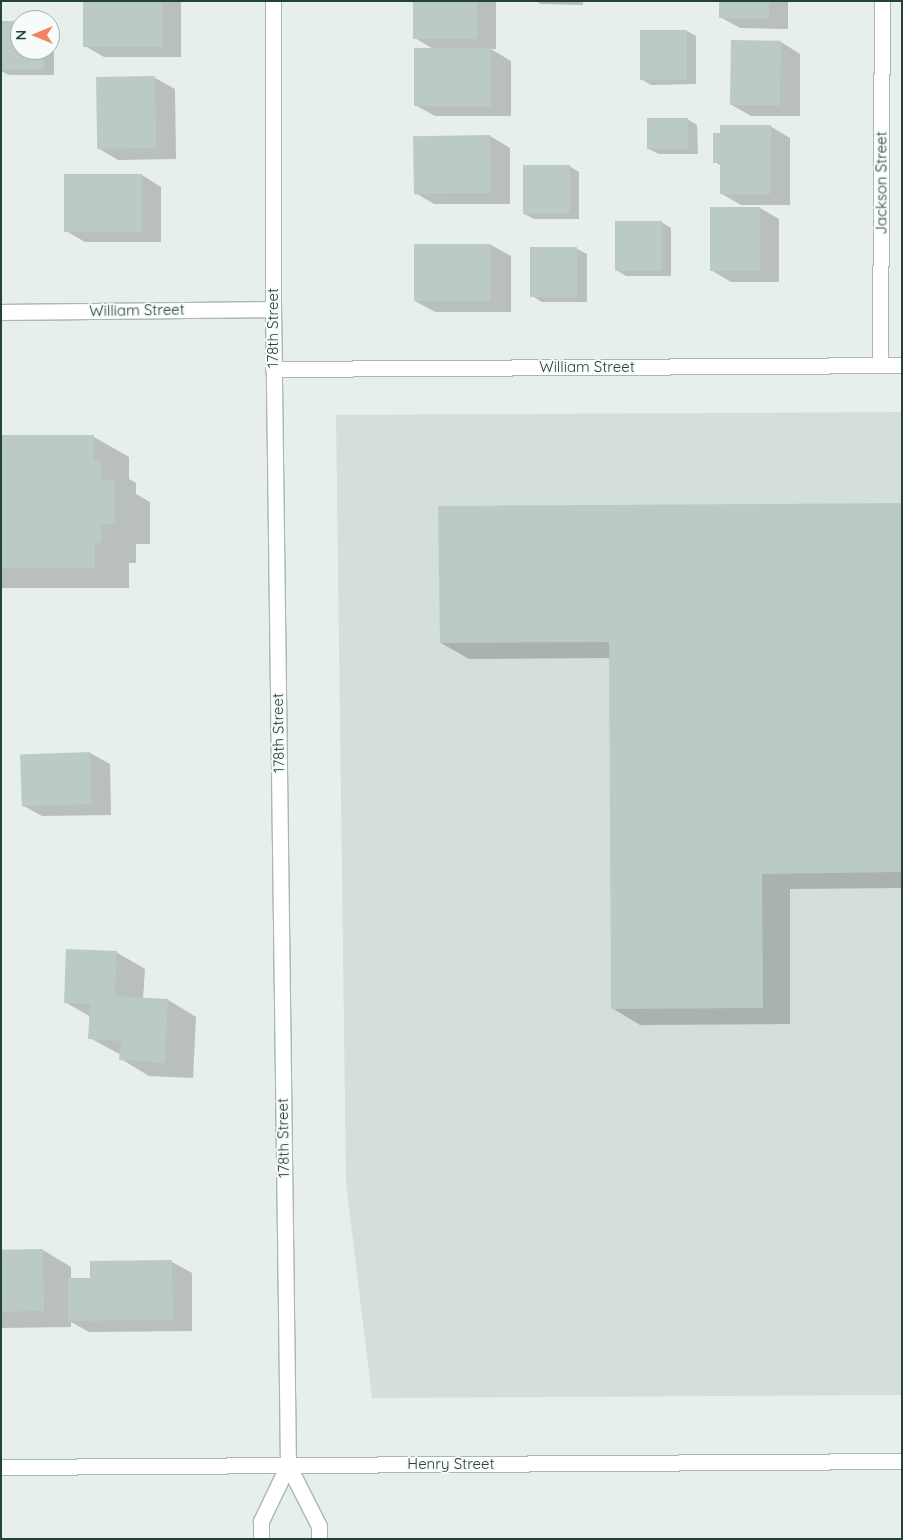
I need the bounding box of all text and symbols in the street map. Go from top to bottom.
north arrow [10,10,60,60]
text: N [12,30,30,40]
street label: Jackson Street [872,131,890,235]
street label: 178th Street [264,288,282,368]
street label: William Street [89,300,185,320]
street label: William Street [539,358,635,376]
street label: 178th Street [268,693,288,773]
street label: 178th Street [273,1098,293,1178]
street label: Henry Street [407,1455,495,1473]

